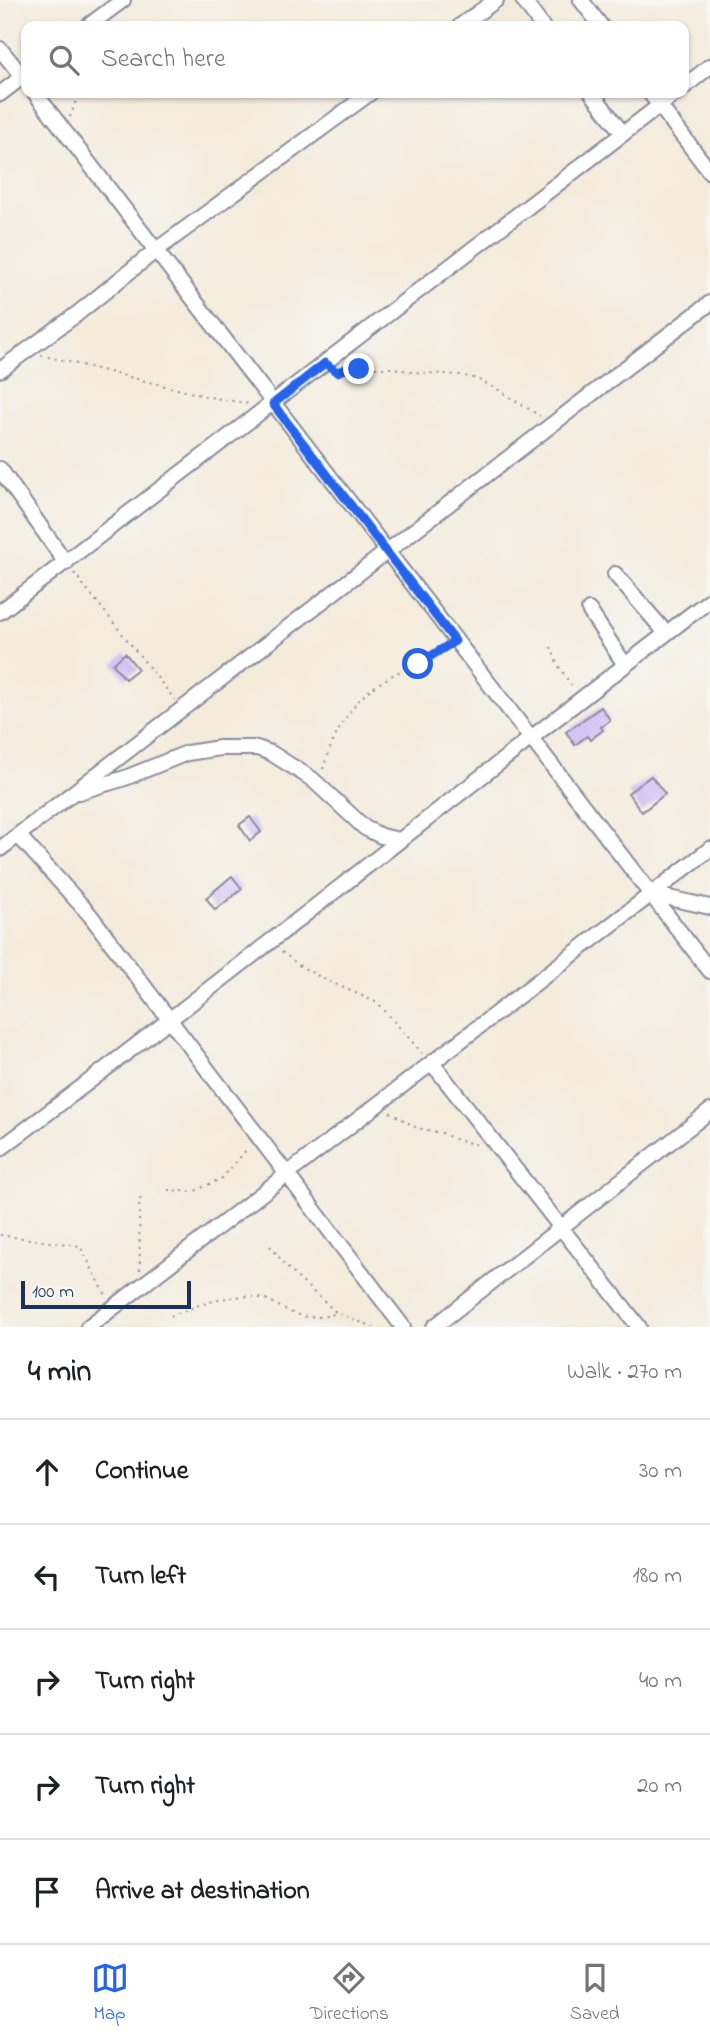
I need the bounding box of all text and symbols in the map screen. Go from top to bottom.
search box [21,21,689,98]
icon: search [45,41,83,79]
text: Search here [101,41,226,79]
route end [343,353,374,384]
route start [402,648,433,679]
scale bar [21,1278,191,1310]
text: 100 m [32,1279,74,1306]
text: 4 min [28,1351,91,1395]
text: Walk · 270 m [567,1356,682,1389]
icon: ahead [28,1453,66,1491]
text: Continue [95,1453,188,1491]
text: 30 m [639,1455,682,1488]
icon: left [28,1558,66,1596]
text: Turn left [95,1558,186,1596]
text: 180 m [633,1560,682,1593]
icon: right [28,1663,66,1701]
text: Turn right [95,1663,195,1701]
text: 40 m [639,1665,682,1698]
icon: right [28,1768,66,1806]
text: Turn right [95,1768,195,1806]
text: 20 m [637,1770,682,1803]
icon: arrive [28,1873,66,1911]
text: Arrive at destination [95,1873,310,1911]
tab: Map [91,1959,129,2028]
tab: Directions [310,1959,389,2028]
tab: Saved [570,1959,619,2028]

